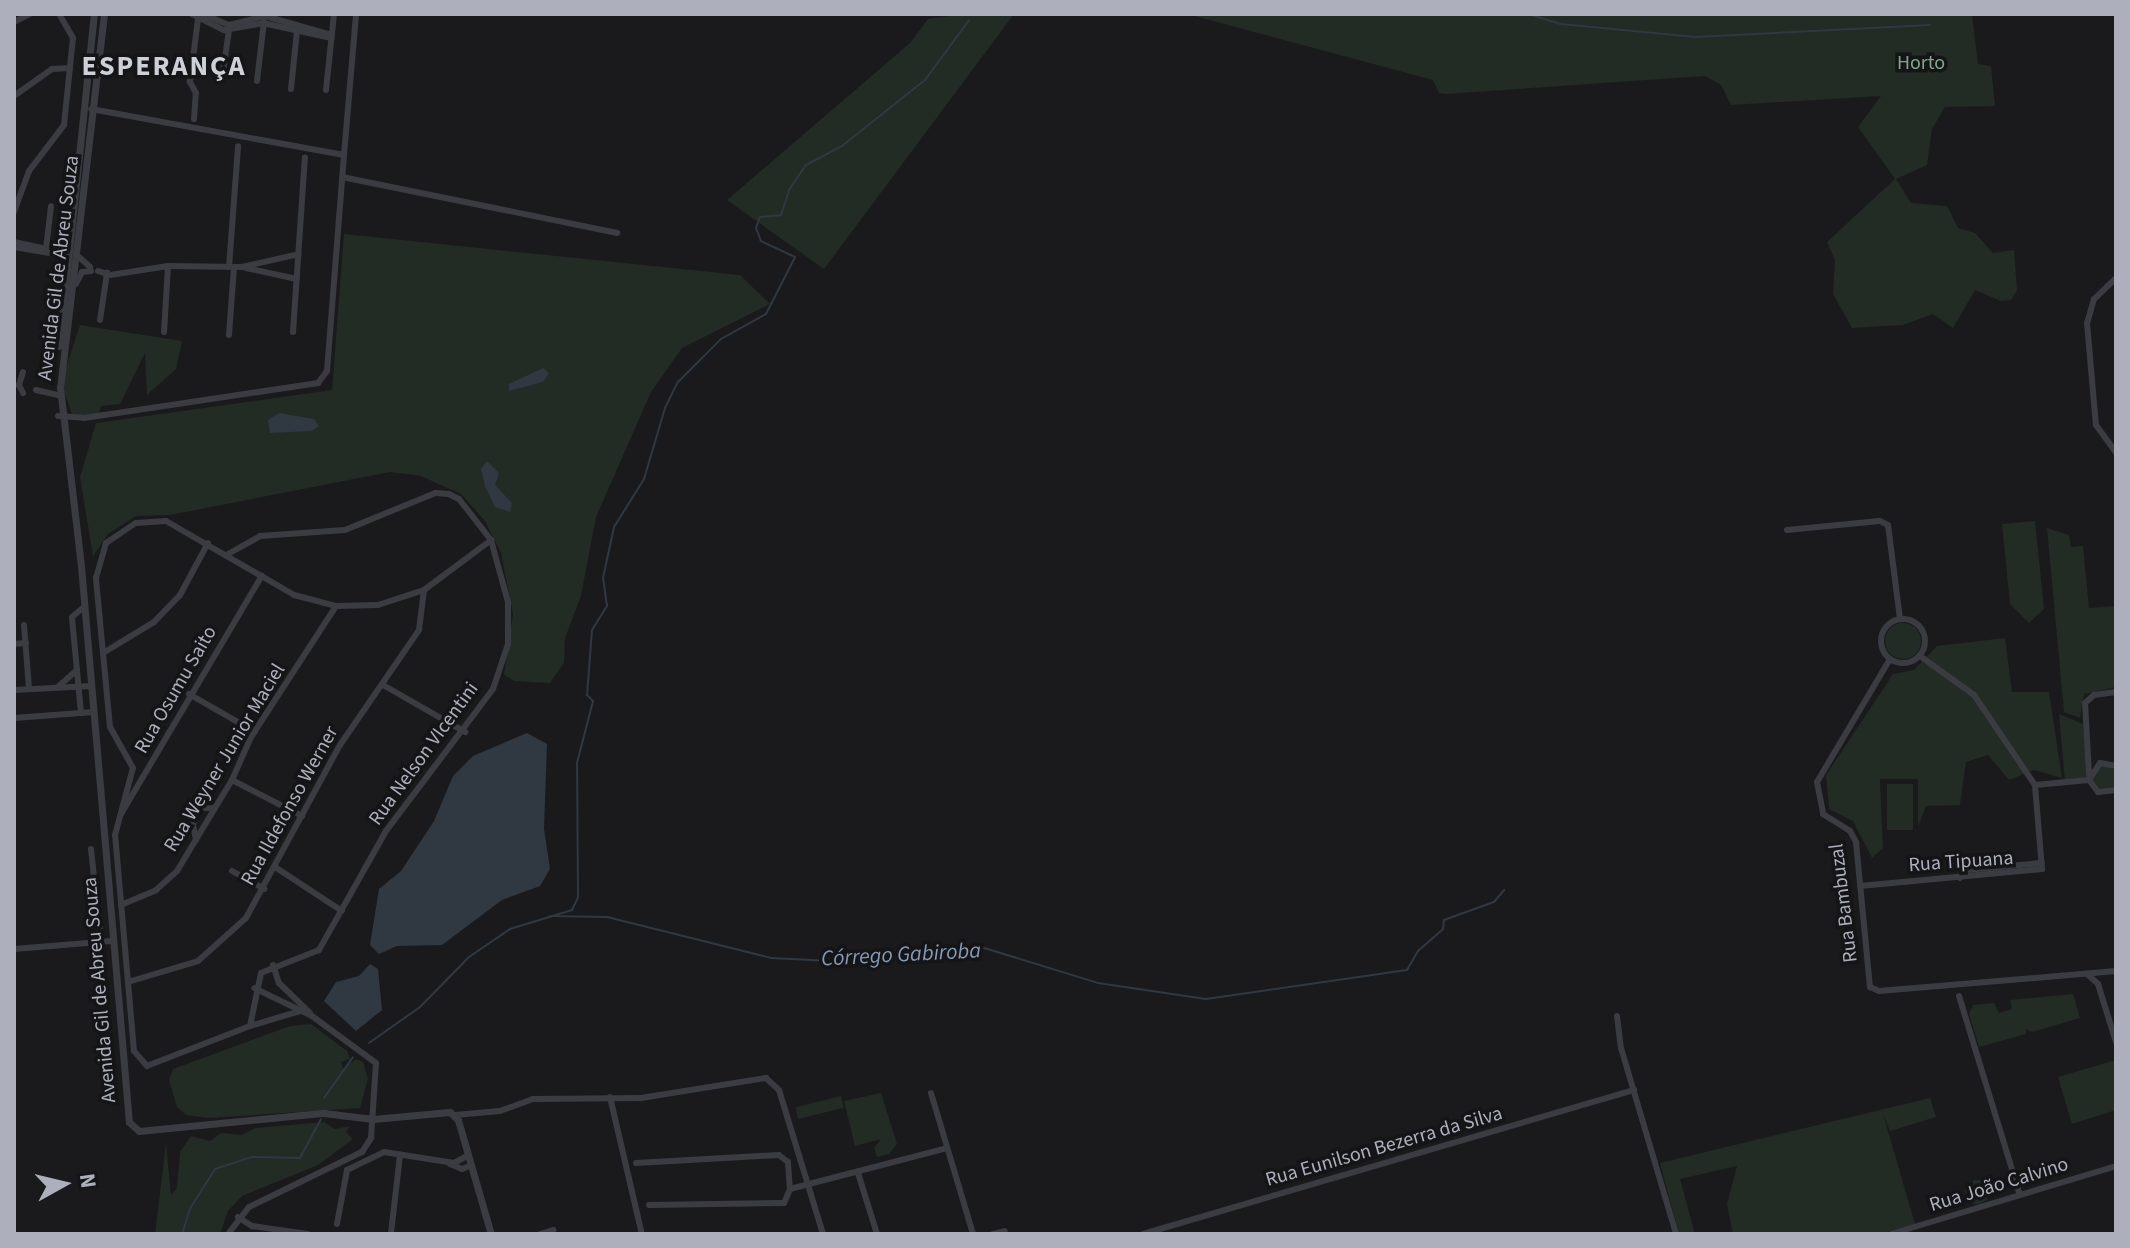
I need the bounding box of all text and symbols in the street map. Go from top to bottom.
district label: ESPERANÇA [82,49,246,83]
park label: Horto [1897,51,1945,75]
street label: Avenida Gil de Abreu Souza [33,154,85,382]
street label: Rua Osumu Saito [130,622,222,758]
street label: Rua Weyner Junior Maciel [159,660,291,856]
street label: Rua Nelson VIcentini [364,678,484,830]
street label: Rua Ildefonso Werner [236,722,344,890]
street label: Rua Bambuzal [1825,842,1863,964]
street label: Rua Tipuana [1908,846,2014,878]
street label: Avenida Gil de Abreu Souza [78,876,122,1104]
water label: Córrego Gabiroba [820,938,982,972]
street label: Rua Eunilson Bezerra da Silva [1263,1102,1505,1192]
north arrow [24,1144,104,1224]
street label: Rua João Calvino [1927,1152,2071,1218]
text: N [71,1171,105,1190]

